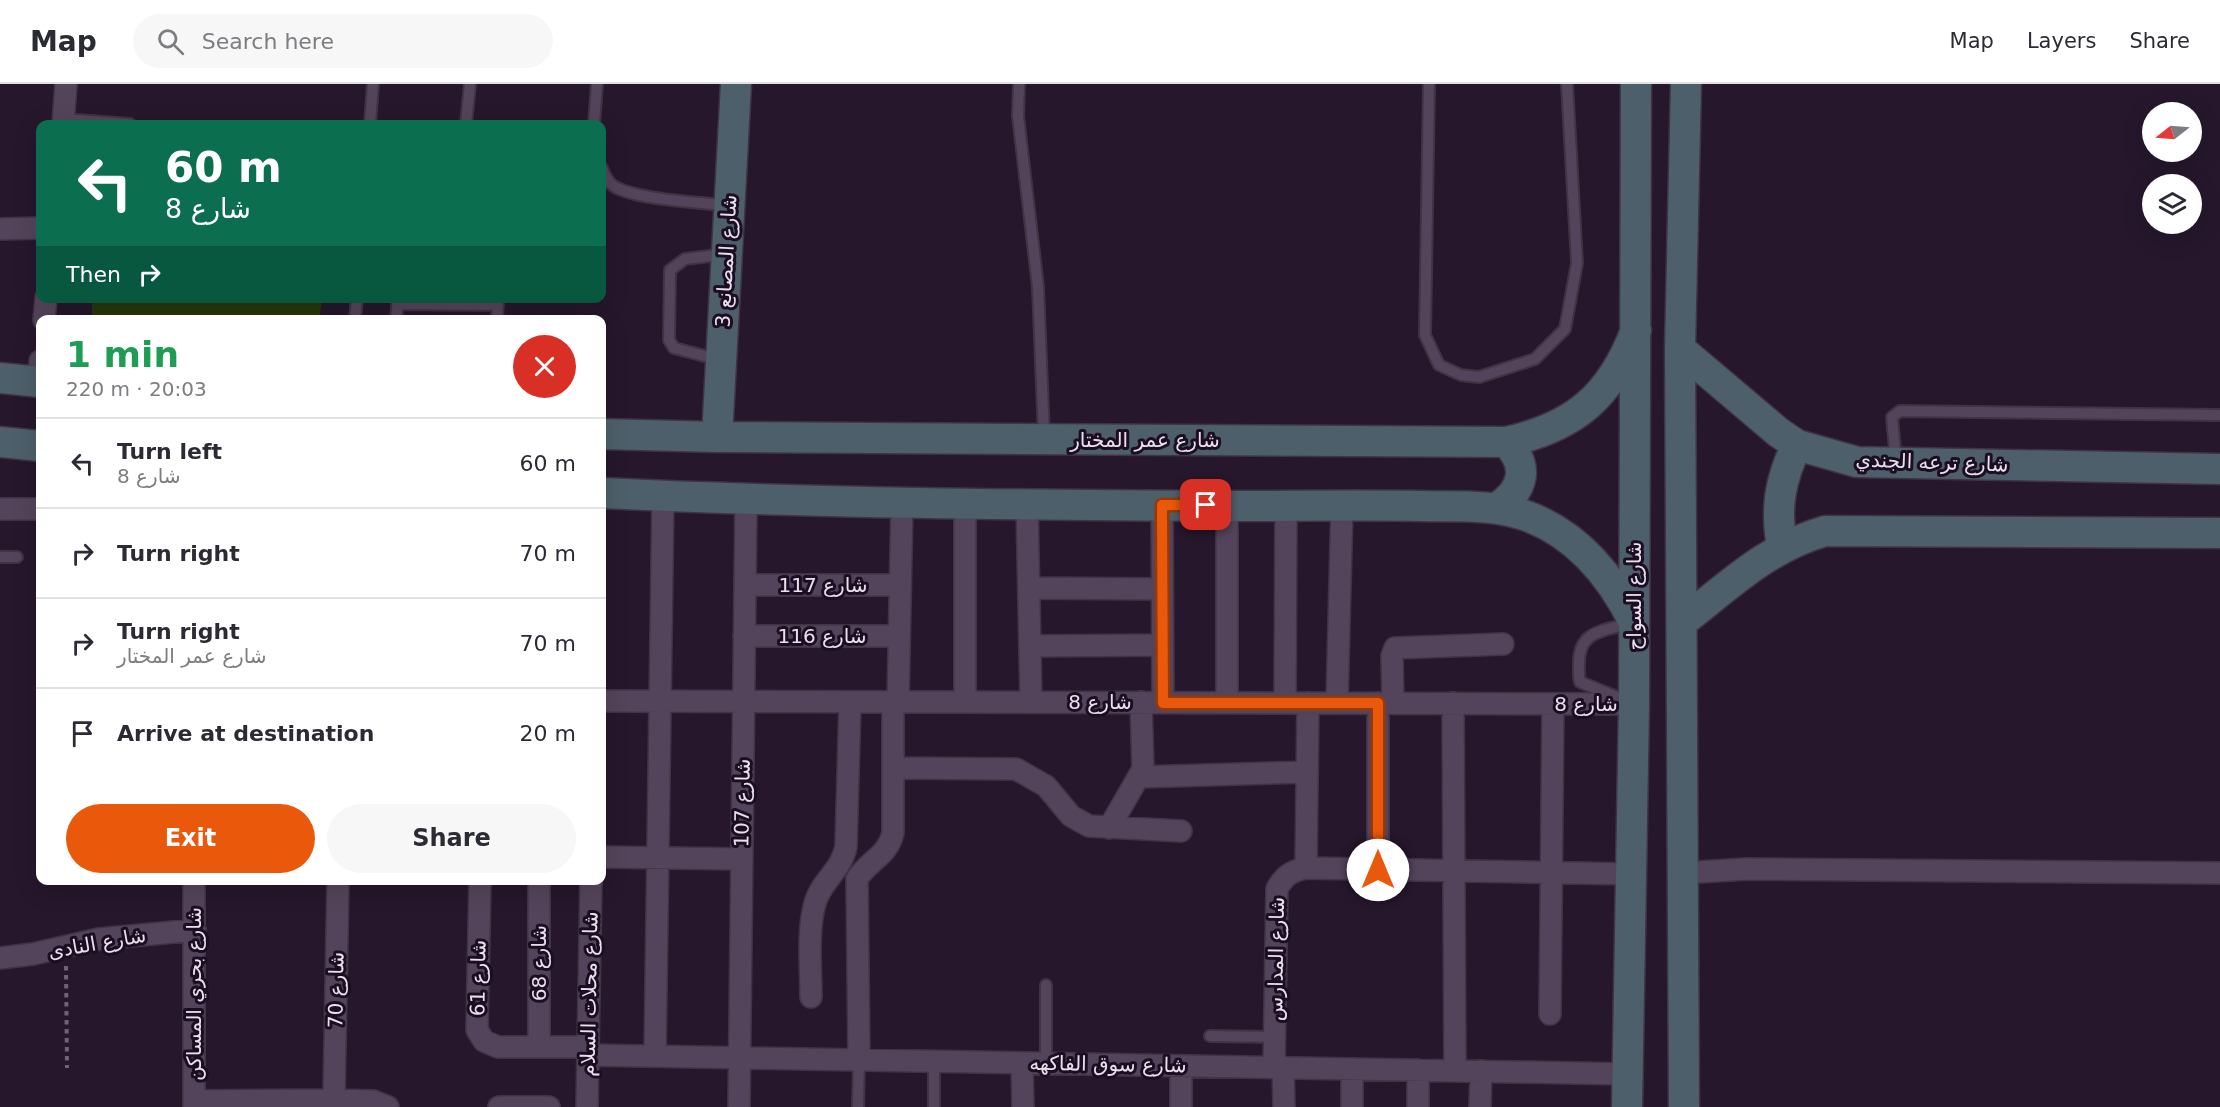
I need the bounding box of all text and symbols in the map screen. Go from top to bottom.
search box [133,14,553,68]
text: Map [30,25,97,58]
icon: search [154,25,187,58]
text: Search here [202,29,334,54]
text: Map [1950,29,1994,53]
text: Layers [2027,29,2096,53]
text: Share [2129,29,2190,53]
north arrow [2142,102,2202,162]
map controls [2142,102,2202,234]
text: 60 m [165,143,282,192]
icon: left [66,144,144,222]
button: layers [2142,174,2202,234]
text: شارع 8 [165,193,251,224]
street label: شارع المصانع 3 [711,194,741,328]
icon: right [133,258,166,291]
text: Then [66,262,121,287]
text: 1 min [66,334,179,375]
button: close [513,335,576,398]
text: 220 m · 20:03 [66,377,207,401]
street label: شارع عمر المختار [1069,428,1220,452]
text: Turn left [117,439,222,464]
icon: left [66,447,99,480]
street label: شارع ترعه الجندي [1855,447,2009,478]
text: 60 m [520,451,576,476]
text: شارع 8 [117,464,181,488]
pin [1180,479,1231,530]
icon: arrive [1189,488,1222,521]
icon: right [66,537,99,570]
text: Turn right [117,541,240,566]
text: 70 m [520,541,576,566]
street label: شارع السواح [1622,541,1646,651]
street label: شارع 117 [779,573,868,597]
text: Turn right [117,619,240,644]
street label: شارع 116 [778,624,867,648]
icon: right [66,627,99,660]
text: 70 m [520,631,576,656]
text: شارع عمر المختار [117,644,267,668]
street label: شارع 8 [1068,690,1132,714]
street label: شارع 8 [1554,692,1618,716]
icon: arrive [66,717,99,750]
text: Arrive at destination [117,721,374,746]
text: 20 m [520,721,576,746]
street label: شارع 107 [729,758,755,848]
button: Exit [66,804,315,873]
button: Share [327,804,576,873]
position arrow [1346,838,1410,902]
street label: شارع المدارس [1263,897,1289,1021]
street label: شارع بحري المساكن [182,907,207,1081]
street label: شارع محلات السلام [576,911,602,1077]
street label: شارع النادى [46,923,148,963]
street label: شارع 68 [527,925,551,1001]
street label: شارع 61 [465,940,491,1016]
street label: شارع 70 [323,952,349,1028]
street label: شارع سوق الفاكهه [1029,1051,1187,1077]

